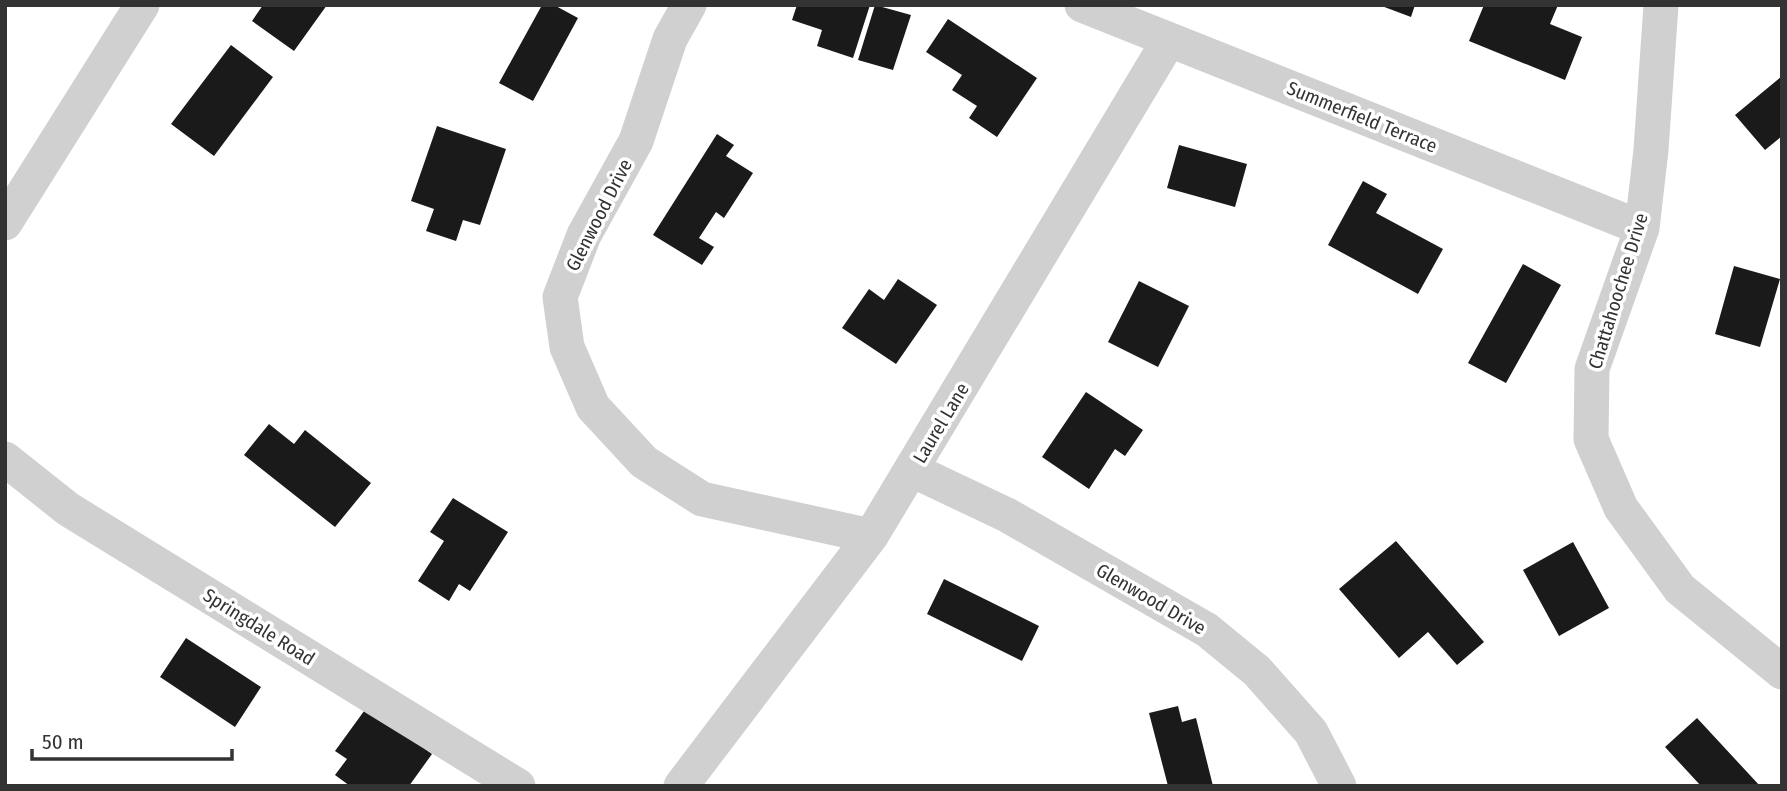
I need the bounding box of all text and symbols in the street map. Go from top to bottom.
street label: Summerfield Terrace [1284,76,1440,158]
street label: Glenwood Drive [561,155,637,275]
street label: Chattahoochee Drive [1583,210,1653,372]
street label: Laurel Lane [908,379,974,467]
street label: Glenwood Drive [1092,558,1210,640]
street label: Springdale Road [199,584,319,670]
scale bar [32,718,231,762]
text: 50 m [42,729,84,755]

